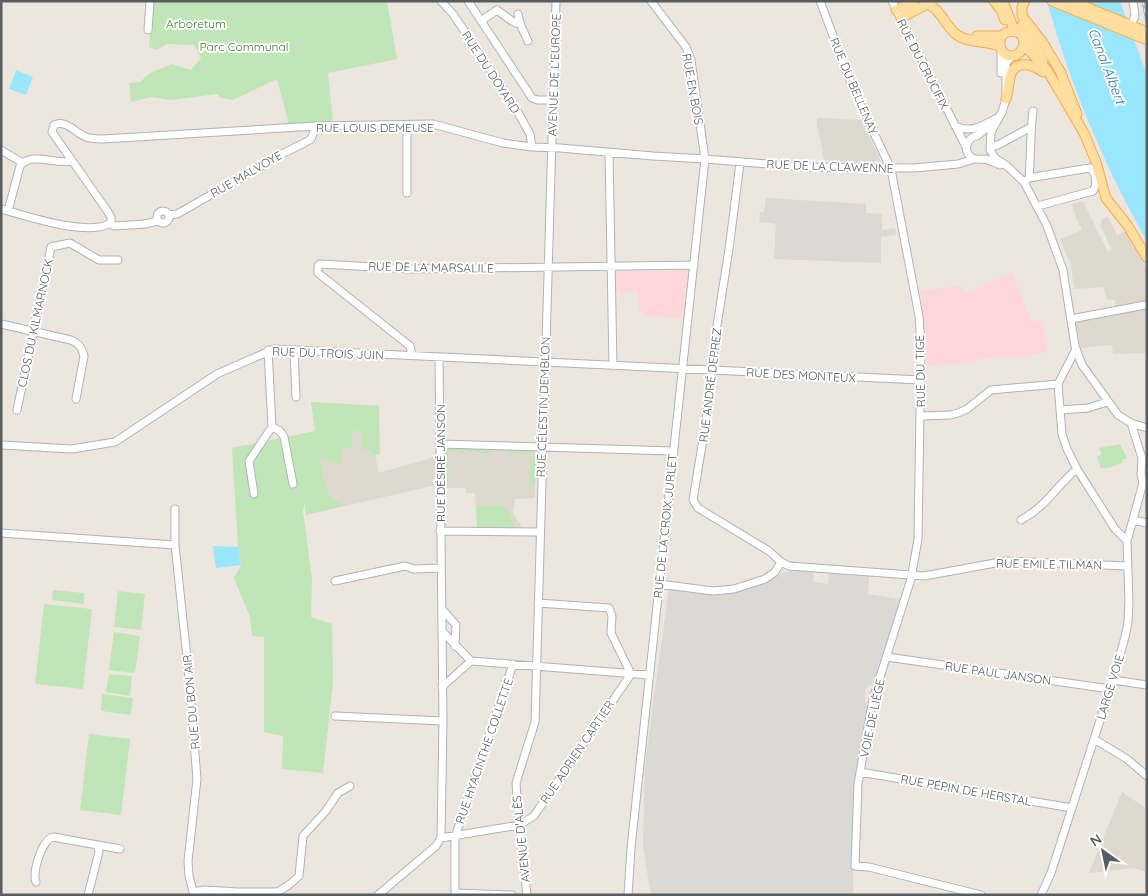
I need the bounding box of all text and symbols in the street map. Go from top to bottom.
street label: AVENUE DE L'EUROPE [544,13,564,137]
park label: Arboretum [166,16,226,31]
street label: RUE DU CRUCIFIX [894,16,952,112]
water label: Canal Albert [1084,25,1131,109]
street label: RUE DU DOYARD [459,28,523,116]
street label: RUE DU BELLENAY [827,35,881,137]
park label: Parc Communal [200,39,288,54]
street label: RUE EN BOIS [679,52,707,126]
street label: RUE LOUIS DEMEUSE [316,120,434,135]
street label: RUE MALVOYE [207,147,285,201]
street label: RUE DE LA CLAWENNE [766,156,894,176]
street label: CLOS DU KILMARNOCK [14,257,56,389]
street label: RUE DE LA MARSALILE [368,258,494,276]
street label: RUE ANDRÉ DEPREZ [696,327,724,443]
street label: RUE DU TIGE [912,334,928,407]
street label: RUE CÉLESTIN DEMBLON [533,336,553,478]
street label: RUE DU TROIS JUIN [272,344,384,362]
street label: RUE DES MONTEUX [746,365,856,385]
street label: RUE DÉSIRÉ JANSON [433,404,448,522]
street label: RUE DE LA CROIX JURLET [650,453,680,599]
street label: RUE EMILE TILMAN [996,556,1102,572]
street label: LARGE VOIE [1093,652,1127,721]
street label: RUE DU BON AIR [179,654,203,750]
street label: RUE PAUL JANSON [944,658,1052,688]
street label: RUE HYACINTHE COLLETTE [452,676,516,826]
street label: VOIE DE LIÈGE [856,677,888,759]
street label: RUE ADRIEN CARTIER [537,697,617,807]
street label: RUE PÉPIN DE HERSTAL [899,771,1033,809]
street label: AVENUE D'ALÈS [509,794,533,883]
north arrow [1078,826,1128,876]
text: N [1087,830,1105,850]

